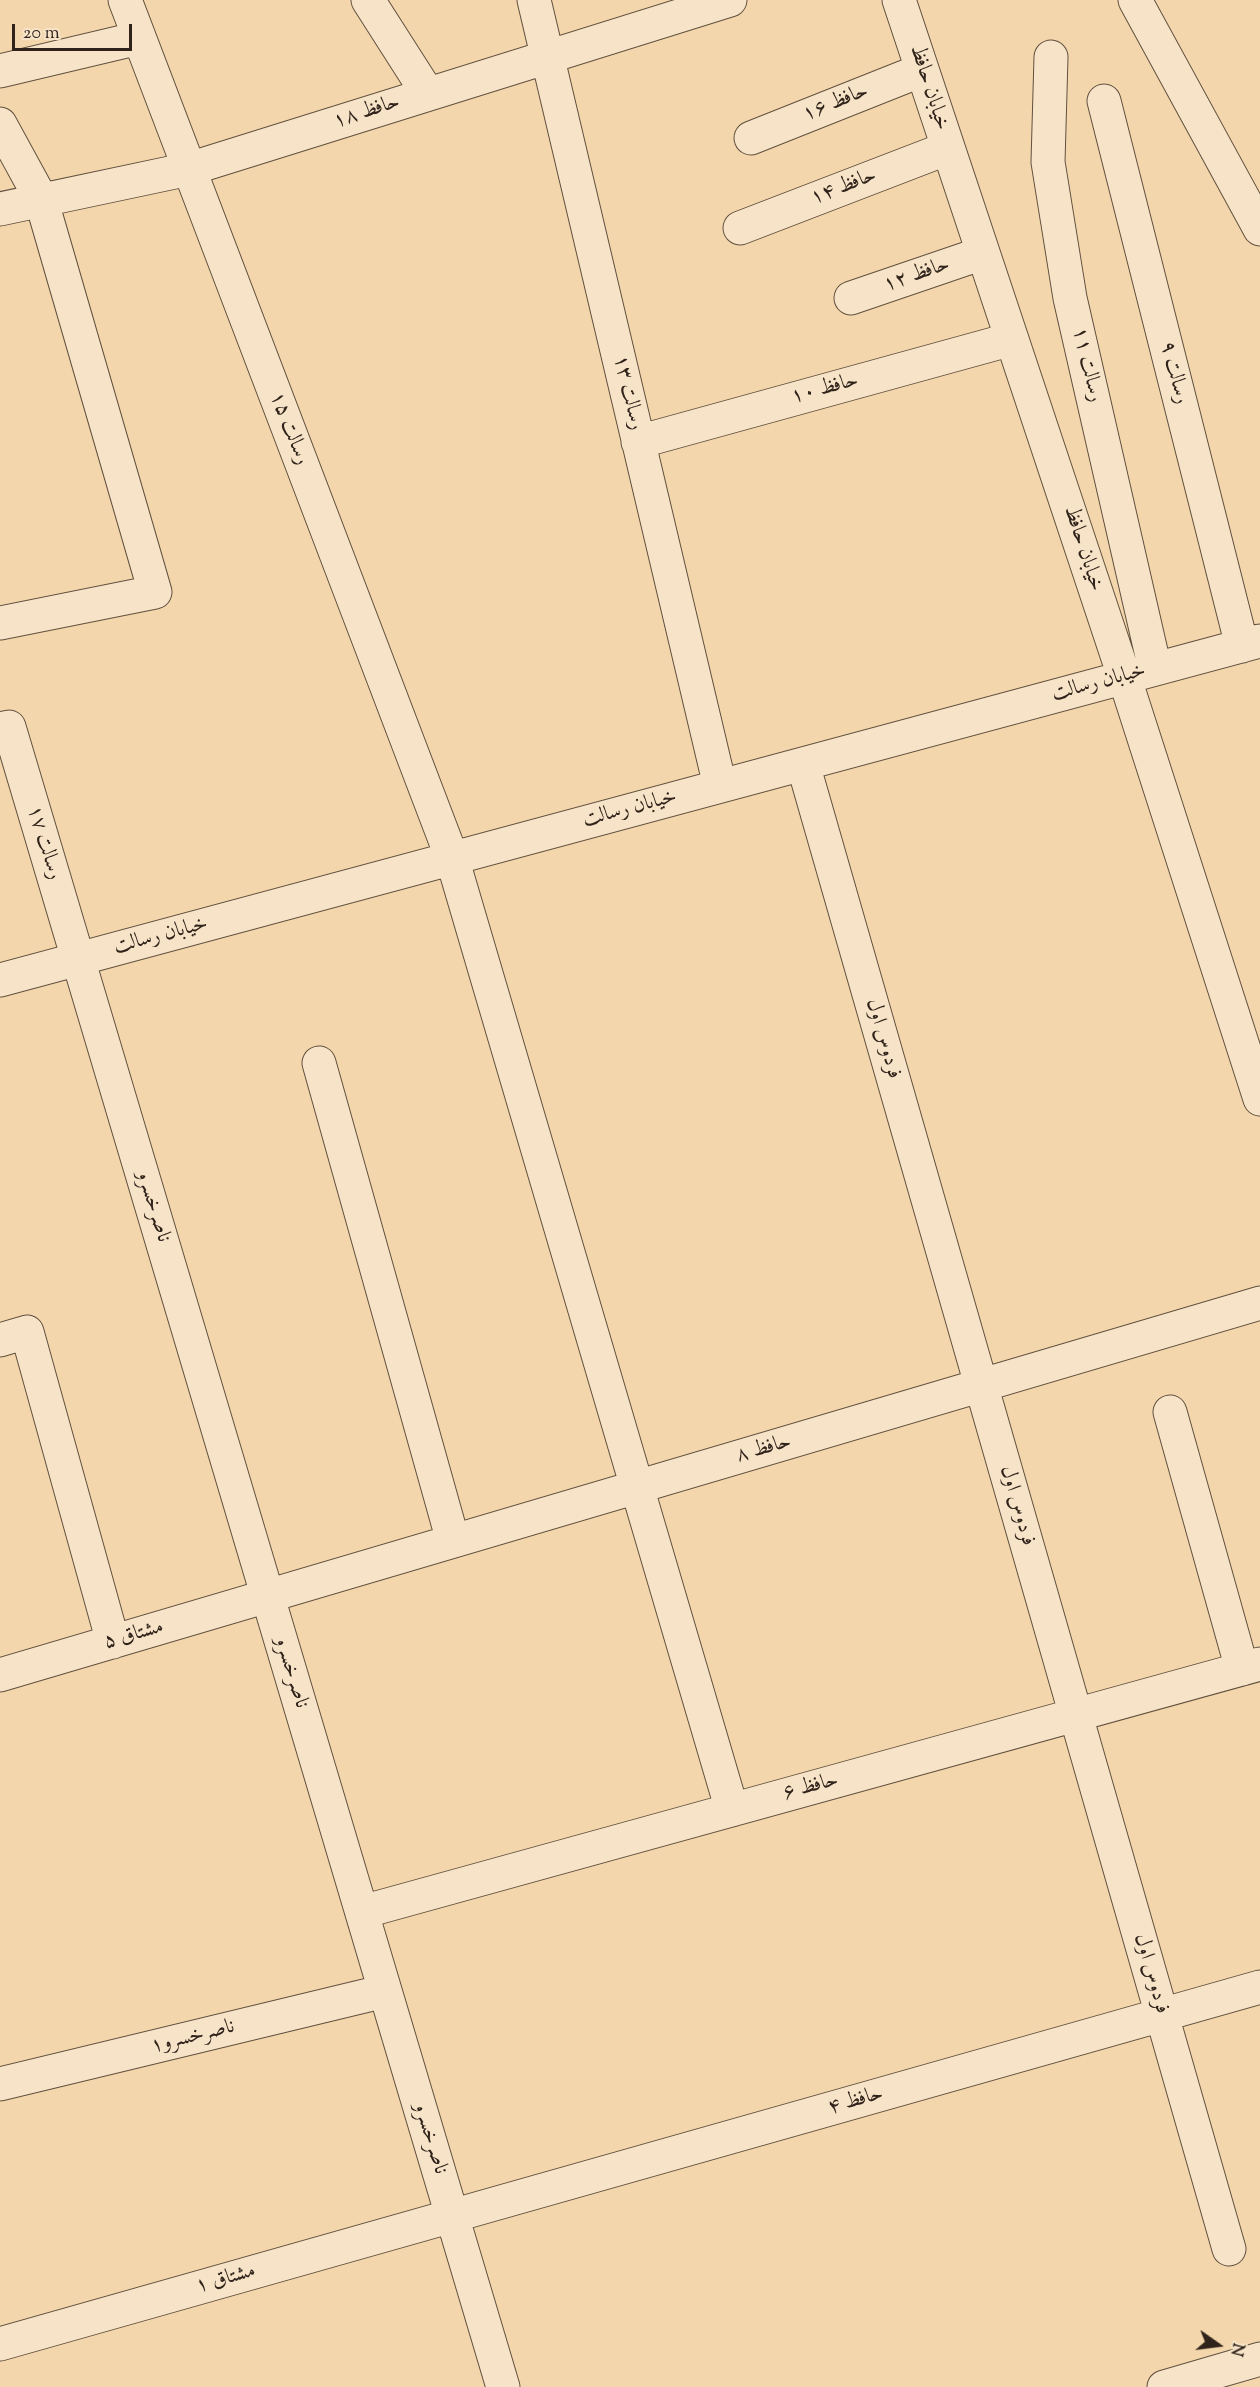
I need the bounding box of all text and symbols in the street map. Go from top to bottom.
scale bar [15,12,135,50]
text: 20 m [23,21,60,47]
street label: خیابان حافظ [902,42,954,134]
street label: حافظ ۱۶ [800,79,872,129]
street label: حافظ ۱۸ [331,90,403,136]
street label: حافظ ۱۴ [807,164,881,212]
street label: حافظ ۱۲ [880,253,954,299]
street label: رسالت ۱۱ [1065,325,1107,405]
street label: رسالت ۹ [1153,339,1193,407]
street label: رسالت ۱۳ [606,353,648,433]
street label: حافظ ۱۰ [789,369,861,411]
street label: رسالت ۱۵ [263,389,313,469]
street label: خیابان حافظ [1056,503,1108,595]
street label: خیابان رسالت [1049,659,1149,709]
street label: خیابان رسالت [580,785,680,835]
street label: رسالت ۱۷ [20,803,66,883]
street label: خیابان رسالت [111,912,211,962]
street label: فردوس اول [859,996,905,1082]
street label: ناصرخسرو [129,1168,175,1246]
street label: حافظ ۸ [733,1430,795,1470]
street label: فردوس اول [993,1463,1039,1549]
street label: مشتاق ۵ [101,1615,167,1657]
street label: ناصرخسرو [267,1634,313,1712]
street label: حافظ ۶ [781,1769,841,1807]
street label: فردوس اول [1127,1931,1173,2017]
street label: ناصرخسرو۱ [148,2015,238,2061]
street label: حافظ ۴ [825,2082,887,2122]
street label: ناصرخسرو [406,2100,452,2178]
street label: مشتاق ۱ [193,2259,259,2301]
north arrow [1188,2315,1248,2375]
text: N [1223,2340,1249,2358]

